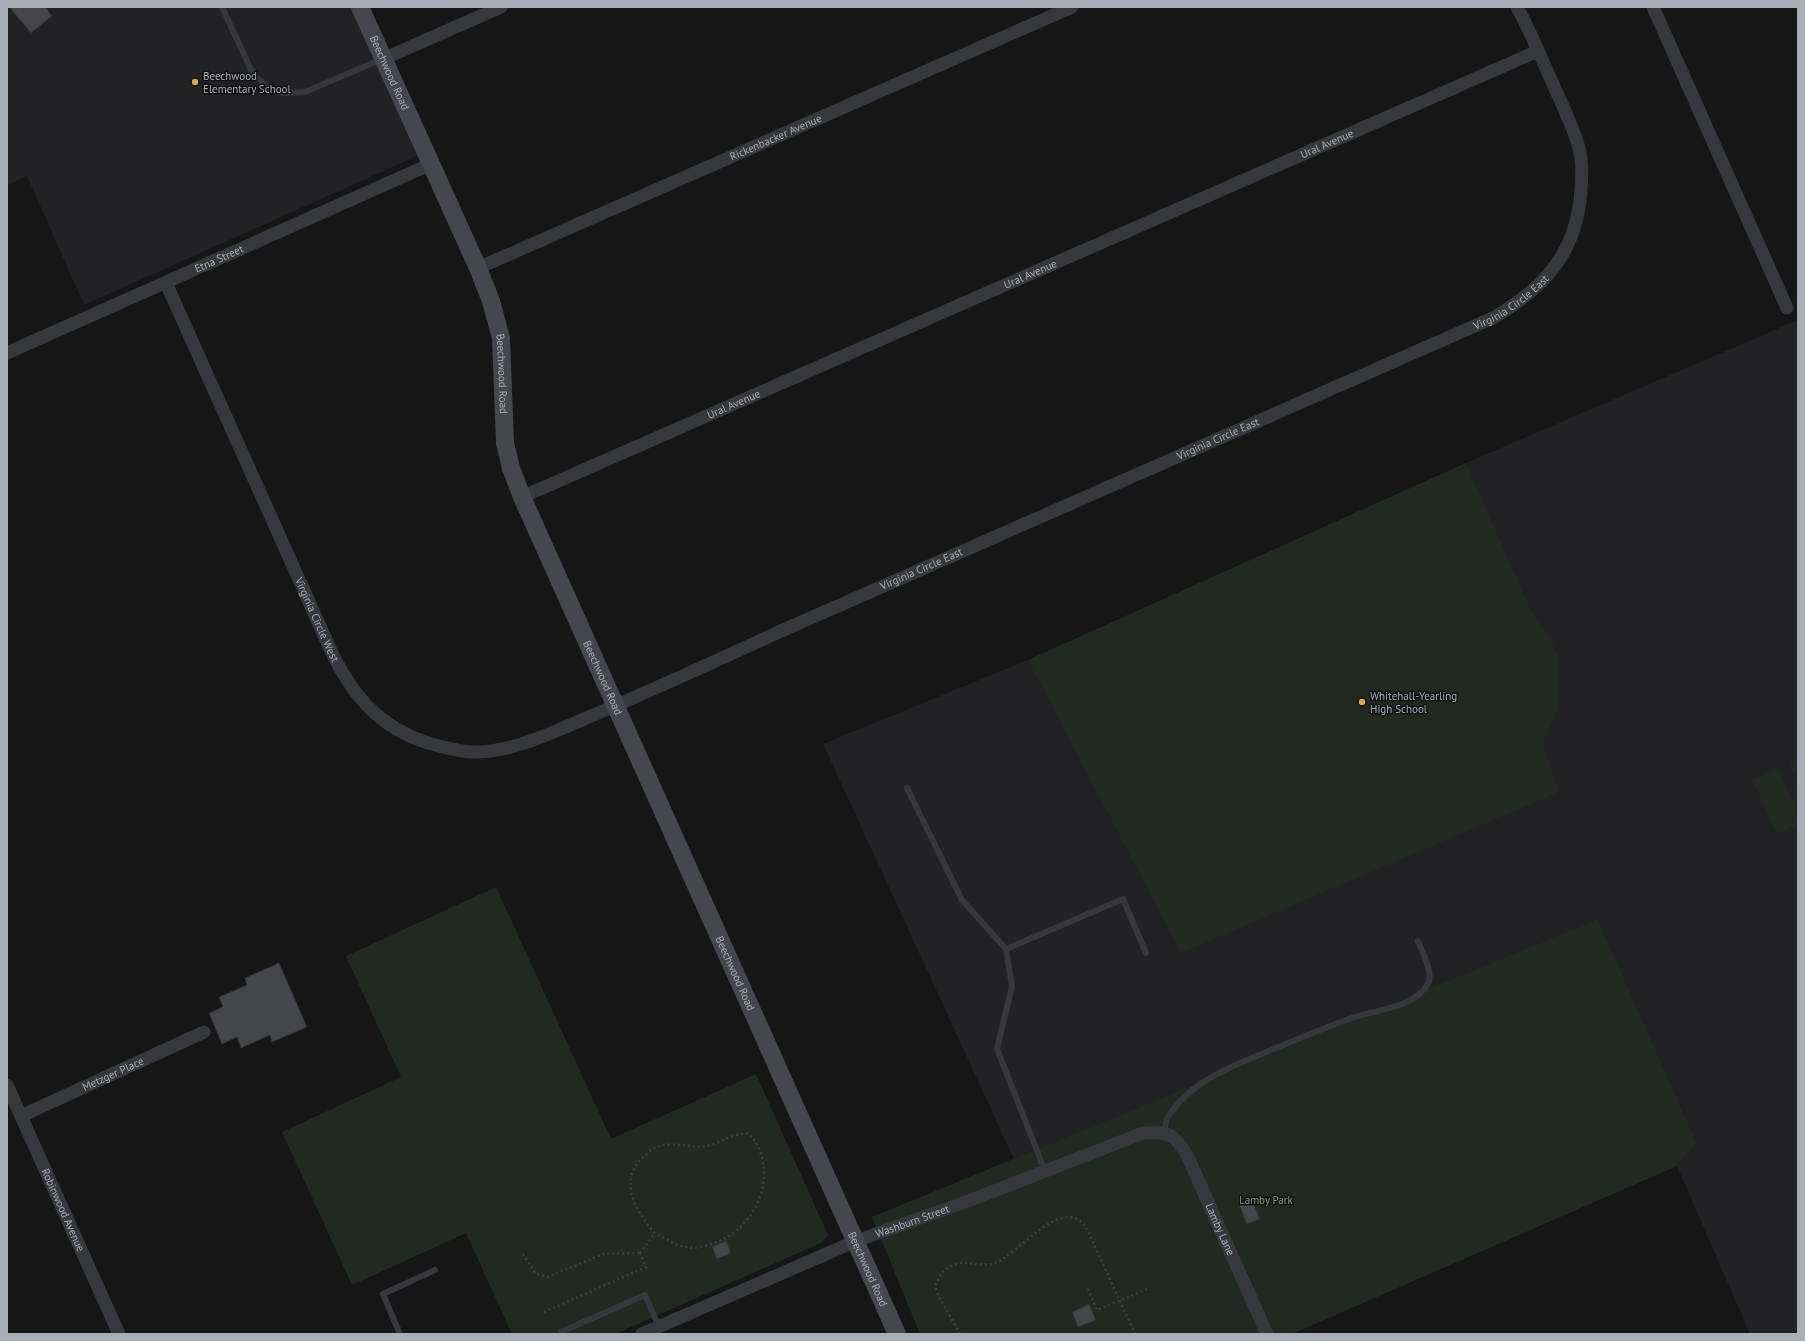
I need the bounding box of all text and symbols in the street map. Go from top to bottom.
street label: Beechwood Road [367,33,413,112]
place label: Beechwood Elementary School [203,69,291,96]
marker: Beechwood Elementary School [190,77,200,87]
street label: Rickenbacker Avenue [727,111,824,164]
street label: Ural Avenue [1298,126,1356,161]
street label: Etna Street [192,241,246,276]
street label: Ural Avenue [1001,256,1059,292]
street label: Virginia Circle East [1470,272,1552,333]
street label: Beechwood Road [493,332,511,414]
street label: Ural Avenue [705,386,763,422]
street label: Virginia Circle East [1173,414,1261,463]
street label: Virginia Circle East [877,544,965,593]
street label: Virginia Circle West [292,574,343,665]
street label: Beechwood Road [580,638,626,717]
place label: Whitehall-Yearling High School [1370,689,1457,716]
marker: Whitehall-Yearling High School [1357,697,1367,707]
street label: Beechwood Road [713,934,758,1013]
street label: Metzger Place [80,1054,146,1094]
street label: Robinwood Avenue [38,1166,88,1254]
park label: Lamby Park [1239,1193,1294,1207]
street label: Washburn Street [873,1201,951,1241]
street label: Lamby Lane [1202,1201,1238,1258]
street label: Beechwood Road [845,1230,891,1309]

